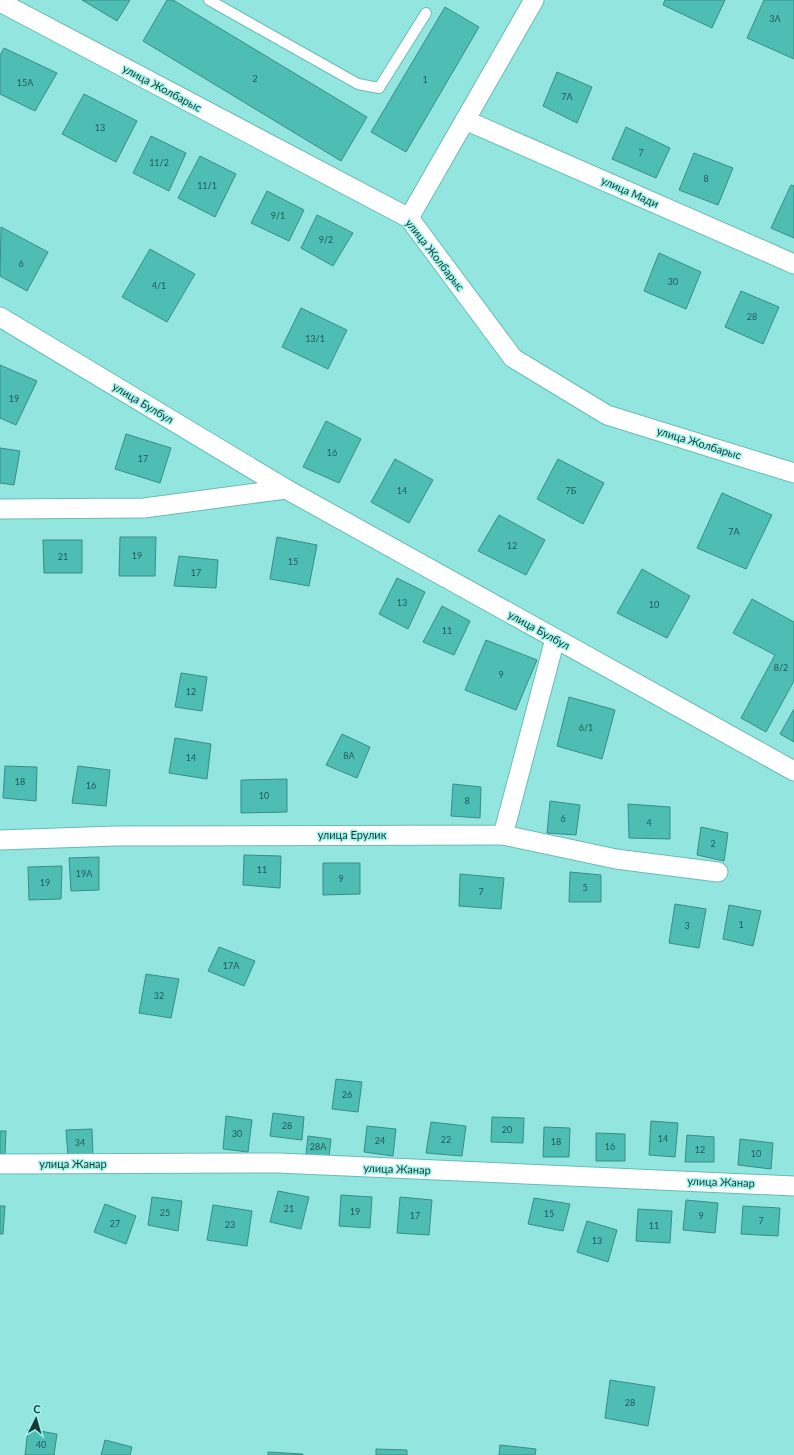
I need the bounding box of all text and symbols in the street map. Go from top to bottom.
house number: 3А [769,13,782,24]
street label: улица Жолбарыс [120,61,204,114]
house number: 2 [252,73,258,84]
house number: 1 [422,74,428,85]
house number: 15А [17,77,34,88]
house number: 7А [561,91,574,102]
house number: 13 [95,122,105,133]
house number: 7 [638,147,644,158]
house number: 11/2 [149,157,169,168]
street label: улица Мади [599,173,661,210]
house number: 8 [703,173,709,184]
house number: 11/1 [197,180,217,191]
house number: 9/1 [271,210,285,221]
street label: улица Жолбарыс [403,216,467,293]
house number: 9/2 [319,234,333,245]
house number: 6 [18,258,24,269]
house number: 30 [668,276,678,287]
house number: 4/1 [152,280,166,291]
house number: 28 [747,311,757,322]
house number: 13/1 [305,333,325,344]
street label: улица Булбул [110,379,176,426]
house number: 19 [9,393,19,404]
street label: улица Жолбарыс [655,423,743,462]
house number: 16 [327,447,337,458]
house number: 17 [138,453,148,464]
house number: 14 [397,485,407,496]
house number: 7Б [566,485,577,496]
house number: 7А [728,526,741,537]
house number: 12 [507,540,517,551]
house number: 19 [132,550,142,561]
house number: 21 [58,551,68,562]
house number: 15 [288,556,298,567]
house number: 17 [191,567,201,578]
house number: 13 [397,597,407,608]
house number: 10 [649,599,659,610]
street label: улица Булбул [506,607,572,652]
house number: 11 [442,625,452,636]
house number: 8/2 [774,662,788,673]
house number: 9 [498,669,504,680]
house number: 12 [186,686,196,697]
house number: 6/1 [579,722,593,733]
house number: 8А [343,750,356,761]
house number: 14 [186,752,196,763]
house number: 18 [15,776,25,787]
house number: 16 [86,780,96,791]
house number: 10 [259,790,269,801]
house number: 8 [464,795,470,806]
house number: 6 [560,813,566,824]
house number: 4 [646,817,652,828]
street label: улица Ерулик [318,828,387,841]
house number: 2 [710,838,716,849]
house number: 11 [257,864,267,875]
house number: 19А [76,868,93,879]
house number: 9 [338,873,344,884]
house number: 19 [40,877,50,888]
house number: 5 [582,882,588,893]
house number: 7 [478,886,484,897]
house number: 1 [738,919,744,930]
house number: 3 [684,920,690,931]
house number: 17А [223,960,240,971]
house number: 32 [154,990,164,1001]
house number: 26 [342,1089,352,1100]
house number: 28 [282,1120,292,1131]
house number: 20 [502,1124,512,1135]
house number: 30 [232,1128,242,1139]
house number: 14 [658,1133,668,1144]
house number: 22 [441,1134,451,1145]
house number: 24 [375,1135,385,1146]
house number: 18 [551,1136,561,1147]
house number: 34 [75,1137,85,1148]
house number: 28А [310,1141,327,1152]
house number: 16 [605,1141,615,1152]
house number: 12 [695,1144,705,1155]
house number: 10 [751,1148,761,1159]
street label: улица Жанар [39,1157,107,1170]
street label: улица Жанар [363,1161,431,1176]
street label: улица Жанар [687,1174,755,1189]
house number: 21 [284,1203,294,1214]
house number: 19 [350,1206,360,1217]
house number: 25 [160,1207,170,1218]
house number: 15 [544,1208,554,1219]
house number: 17 [410,1210,420,1221]
house number: 9 [698,1210,704,1221]
house number: 7 [758,1215,764,1226]
house number: 27 [110,1218,120,1229]
house number: 23 [225,1219,235,1230]
house number: 11 [649,1220,659,1231]
house number: 13 [592,1235,602,1246]
house number: 28 [625,1397,635,1408]
north arrow [16,1399,56,1439]
text: С [33,1402,42,1415]
house number: 40 [36,1439,46,1450]

